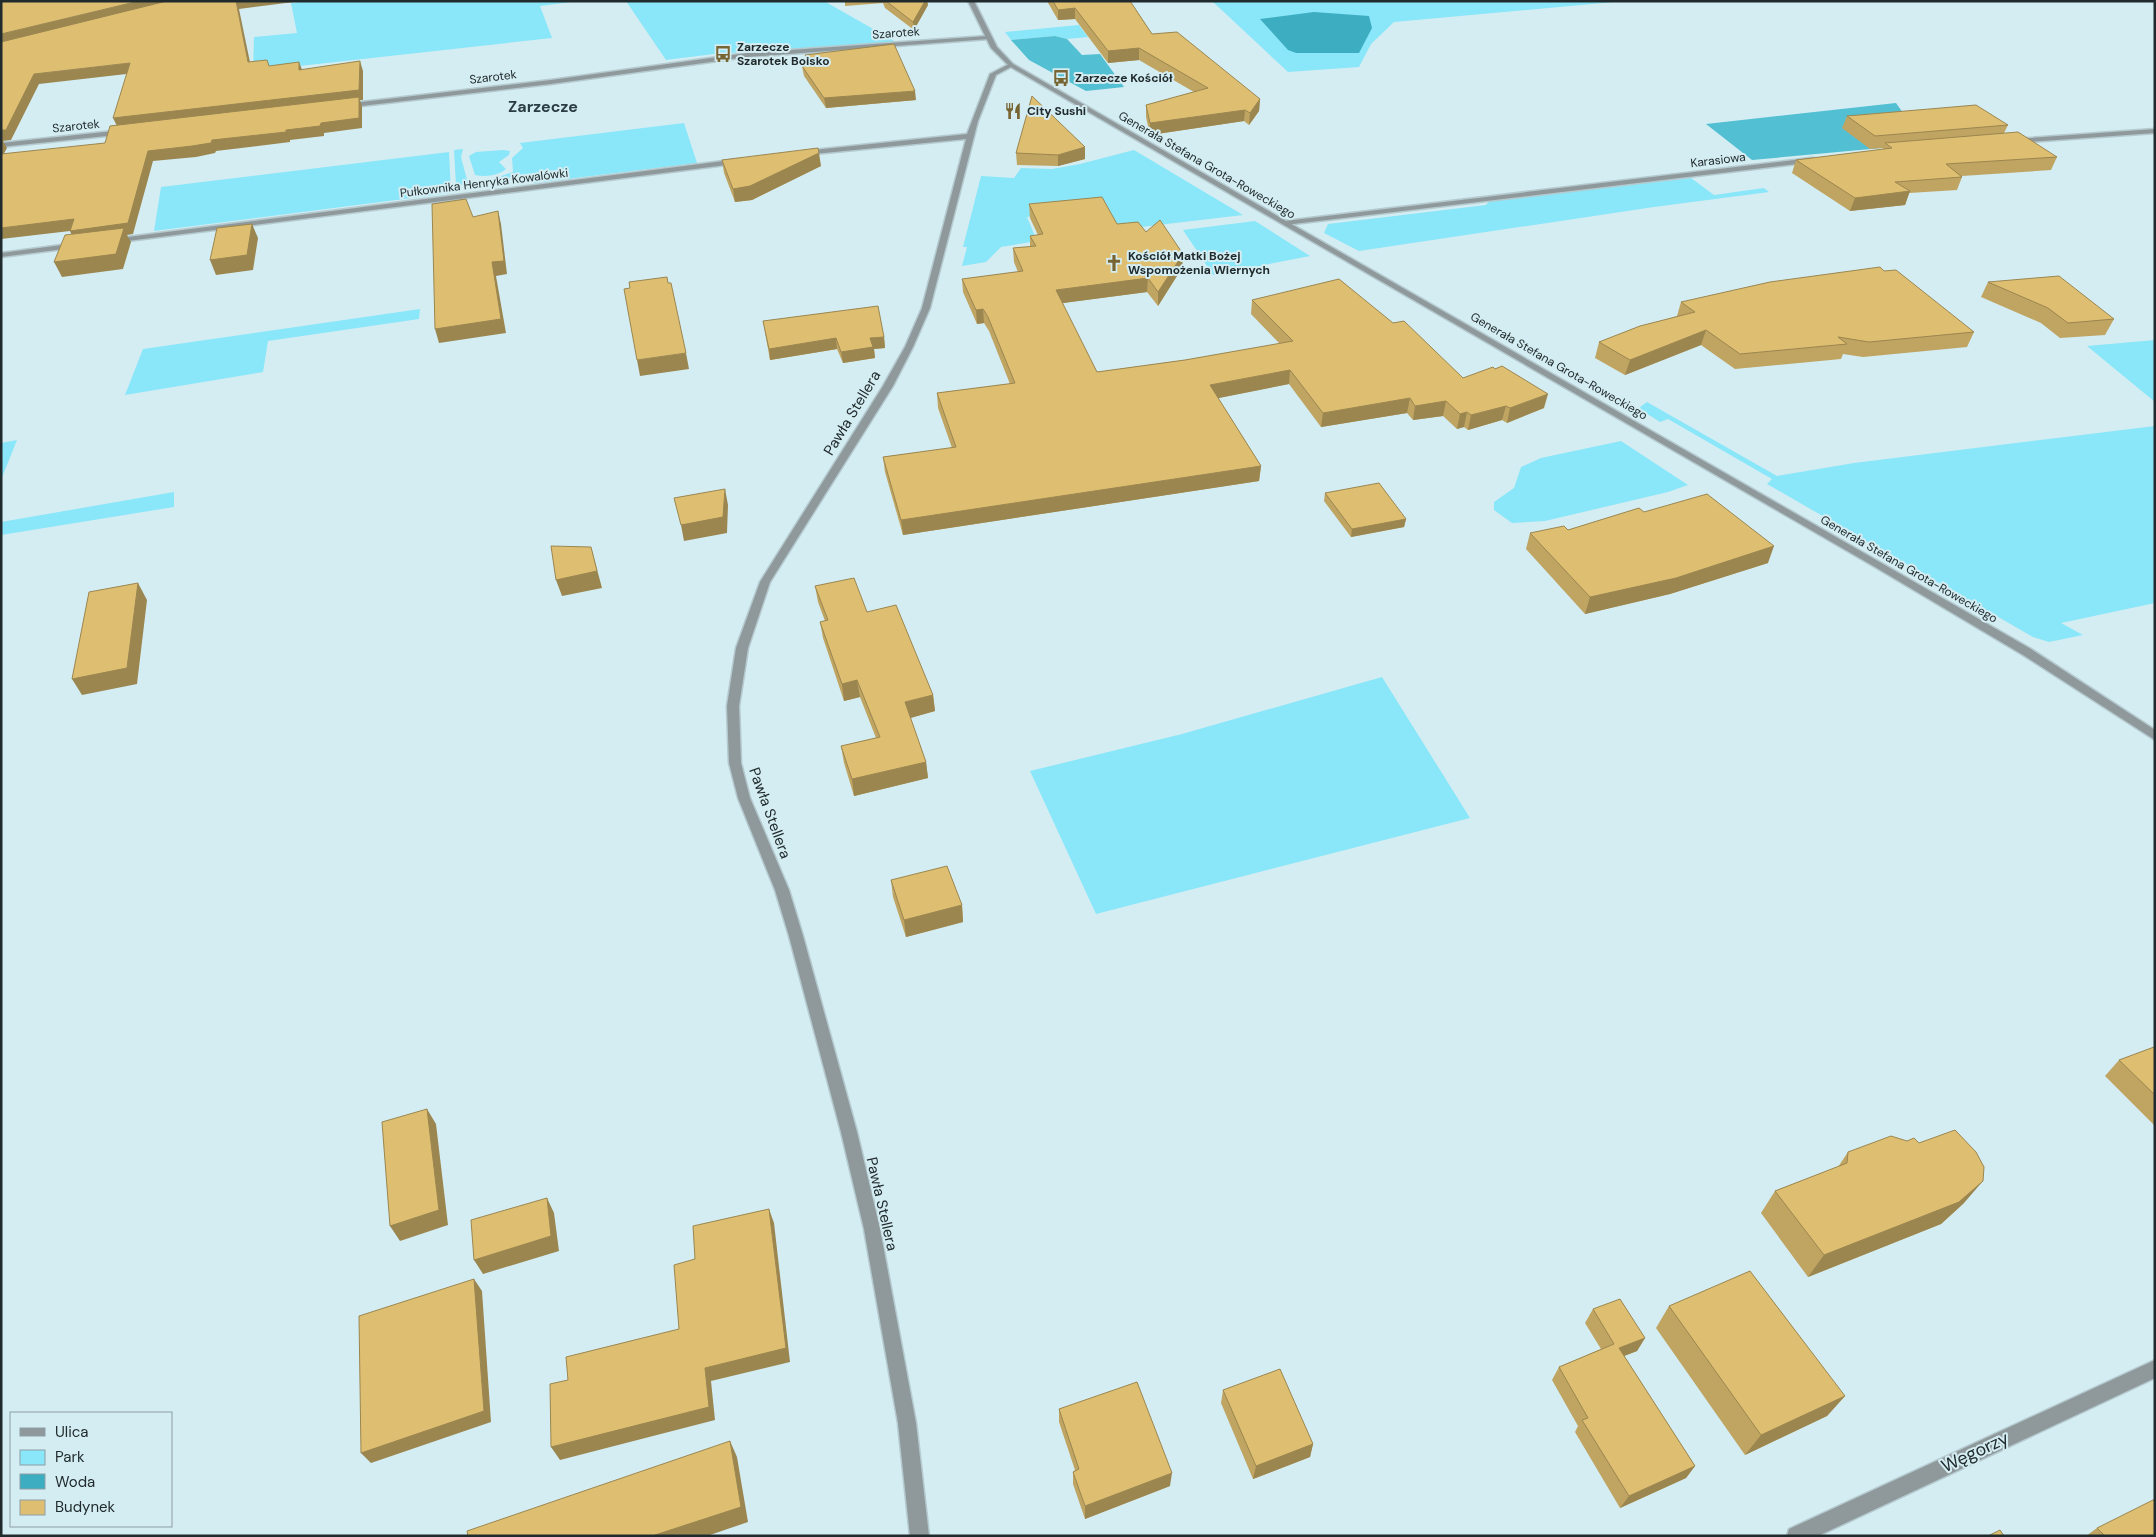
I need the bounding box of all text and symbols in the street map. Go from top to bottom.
street label: Szarotek [872,23,920,43]
place label: Zarzecze Szarotek Boisko [737,39,829,69]
bus stop icon: Zarzecze Szarotek Boisko [713,44,733,64]
street label: Szarotek [468,66,518,88]
bus stop icon: Zarzecze Kościół [1051,68,1071,88]
place label: Zarzecze Kościół [1075,70,1173,86]
district label: Zarzecze [508,96,578,117]
restaurant icon: City Sushi [1003,101,1023,121]
place label: City Sushi [1027,103,1086,119]
street label: Generała Stefana Grota-Roweckiego [1116,108,1298,222]
street label: Szarotek [52,116,100,136]
street label: Karasiowa [1689,149,1747,171]
street label: Pułkownika Henryka Kowalówki [399,165,569,201]
place label: Kościół Matki Bożej Wspomożenia Wiernych [1128,248,1270,278]
church icon: Kościół Matki Bożej Wspomożenia Wiernych [1104,253,1124,273]
street label: Generała Stefana Grota-Roweckiego [1468,309,1650,423]
street label: Pawła Stellera [819,367,885,459]
street label: Generała Stefana Grota-Roweckiego [1818,512,2000,626]
street label: Pawła Stellera [744,765,796,861]
street label: Pawła Stellera [862,1155,902,1253]
legend [10,1412,172,1527]
text: Ulica [55,1422,89,1442]
street label: Węgorzy [1937,1426,2013,1478]
text: Park [55,1447,85,1467]
text: Woda [55,1472,95,1492]
text: Budynek [55,1497,116,1517]

